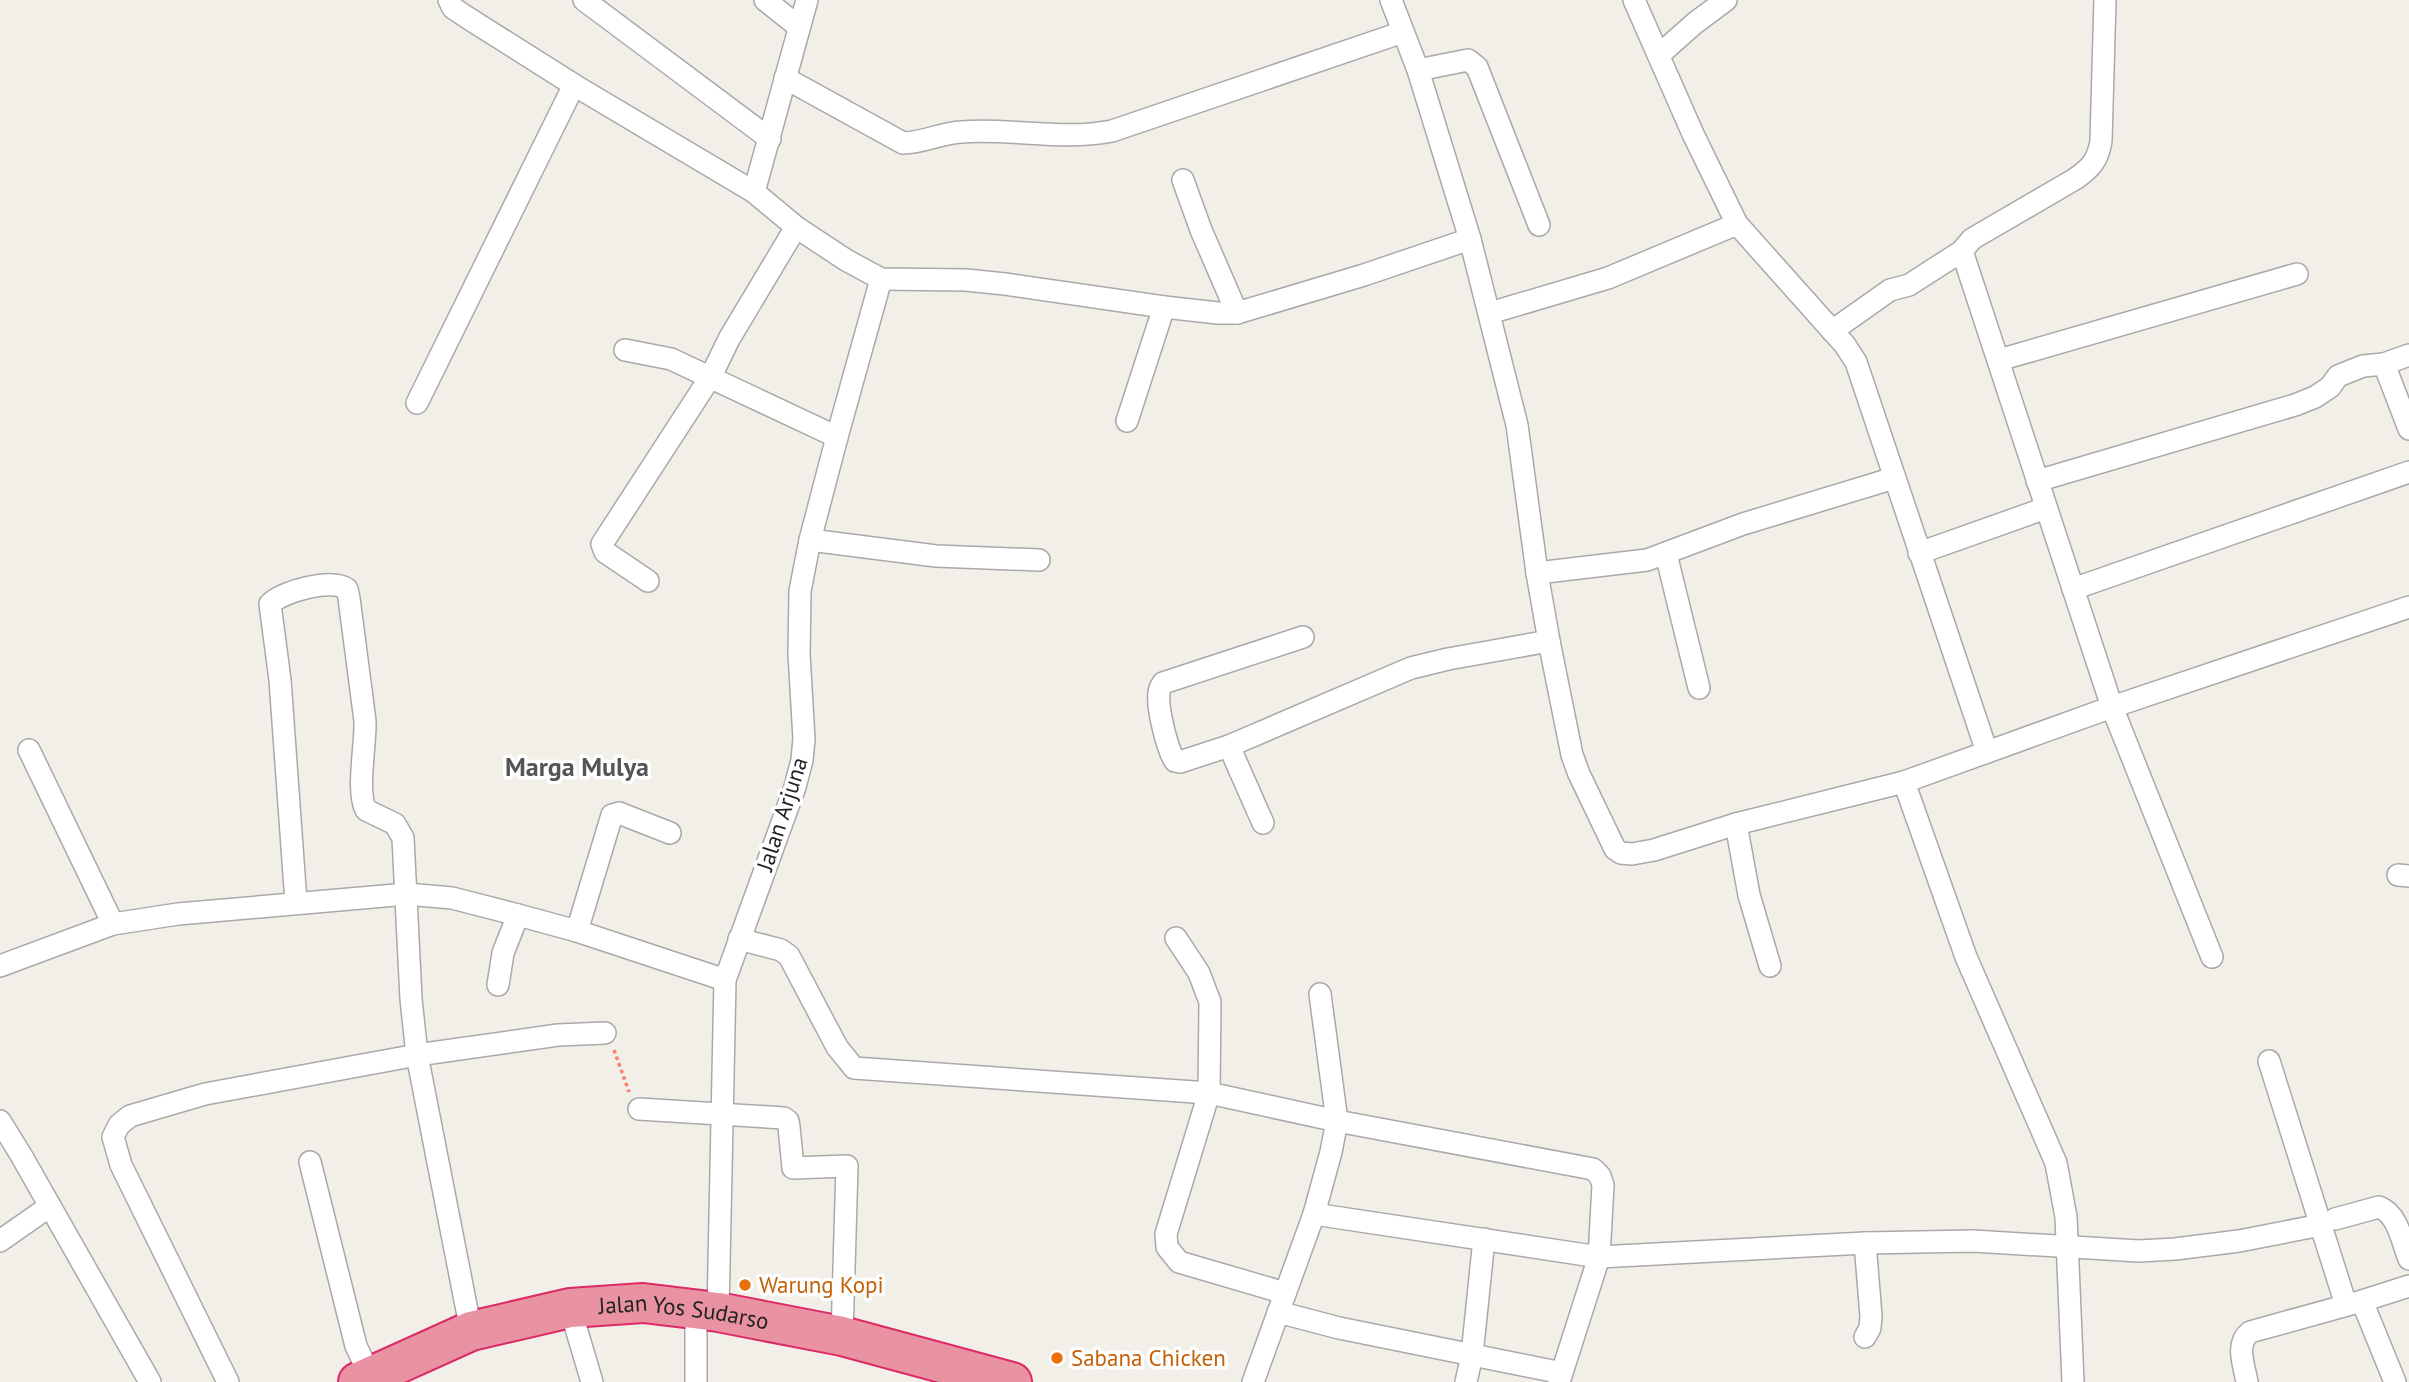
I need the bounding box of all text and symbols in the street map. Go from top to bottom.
district label: Marga Mulya [505,750,649,783]
street label: Jalan Arjuna [749,753,814,875]
place label: Warung Kopi [759,1270,884,1299]
marker: Warung Kopi [737,1277,753,1293]
street label: Jalan Yos Sudarso [596,1288,771,1336]
place label: Sabana Chicken [1071,1343,1226,1372]
marker: Sabana Chicken [1049,1350,1065,1366]

